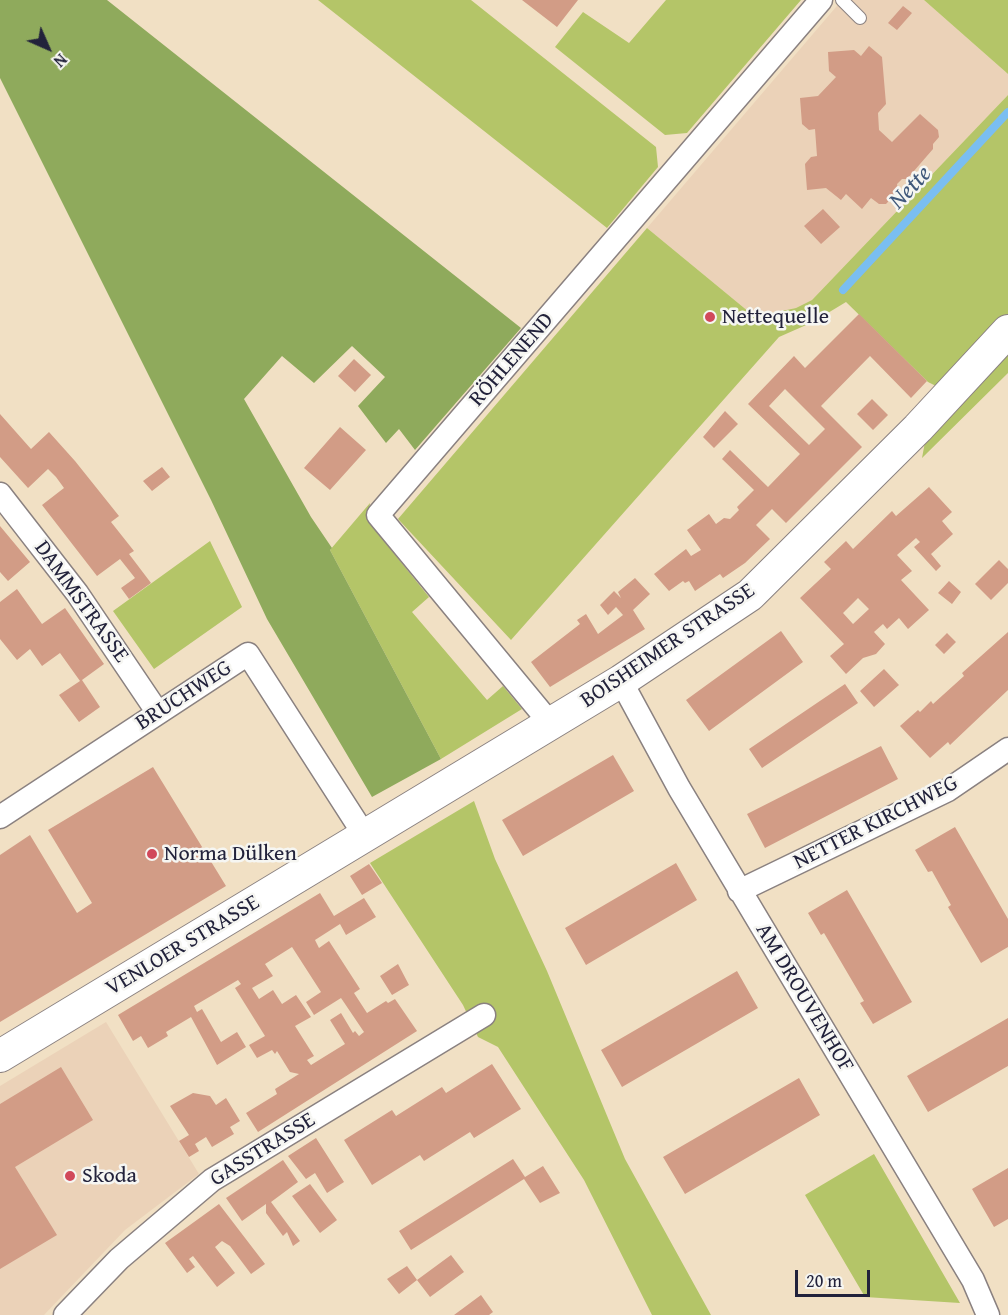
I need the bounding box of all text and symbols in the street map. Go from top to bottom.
north arrow [18,18,78,78]
text: N [48,48,73,73]
water label: Nette [884,160,938,216]
place label: Nettequelle [722,304,829,330]
street label: RÖHLENEND [464,308,560,412]
marker: Nettequelle [703,310,717,324]
street label: DAMMSTRASSE [28,536,134,668]
street label: BOISHEIMER STRASSE [576,578,760,714]
street label: BRUCHWEG [131,655,237,737]
street label: NETTER KIRCHWEG [790,770,962,876]
place label: Norma Dülken [164,841,297,867]
marker: Norma Dülken [145,847,159,861]
street label: VENLOER STRASSE [101,890,265,1002]
street label: AM DROUVENHOF [749,919,859,1077]
street label: GASSTRASSE [206,1107,320,1193]
place label: Skoda [82,1163,137,1189]
marker: Skoda [63,1169,77,1183]
scale bar [798,1258,873,1296]
text: 20 m [806,1267,842,1294]

